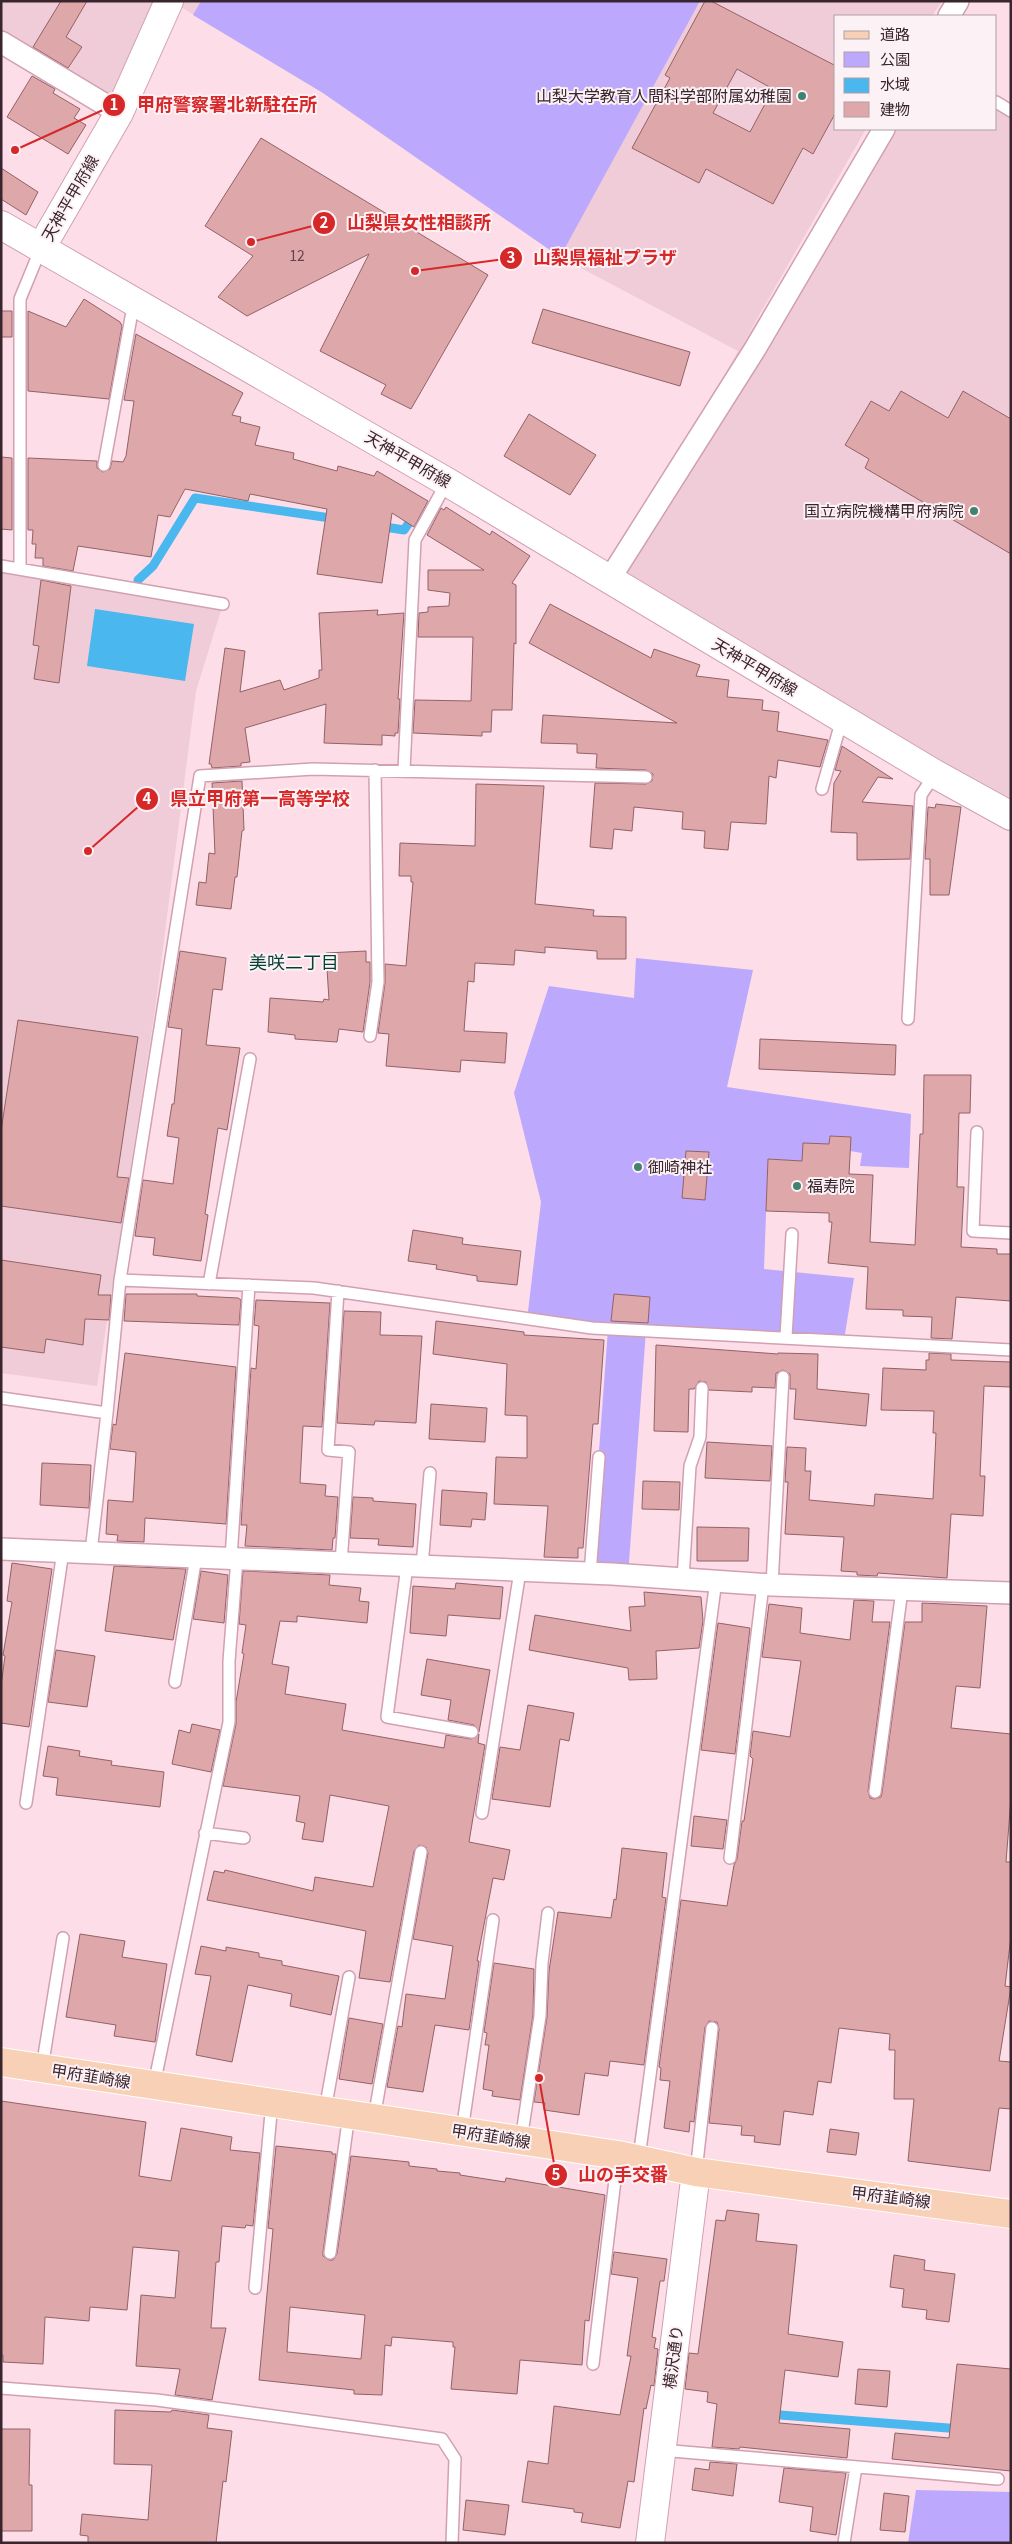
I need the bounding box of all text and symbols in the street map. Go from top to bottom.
legend [834,15,997,130]
text: 道路 [880,23,910,44]
text: 公園 [880,48,910,69]
text: 水域 [880,73,910,94]
place label: 山梨大学教育人間科学部附属幼稚園 [536,83,792,107]
callout: 甲府警察署北新駐在所 [102,88,327,121]
text: 甲府警察署北新駐在所 [137,90,317,116]
marker: 山梨大学教育人間科学部附属幼稚園 [796,90,808,102]
text: 1 [110,93,118,114]
text: 建物 [880,98,910,119]
street label: 天神平甲府線 [35,150,104,245]
callout: 山梨県女性相談所 [312,206,501,239]
text: 山梨県女性相談所 [347,208,491,234]
text: 2 [320,211,329,232]
callout: 山梨県福祉プラザ [498,241,687,274]
text: 山梨県福祉プラザ [533,243,677,269]
house number: 12 [289,245,305,265]
text: 3 [507,246,516,267]
street label: 天神平甲府線 [361,424,456,493]
place label: 国立病院機構甲府病院 [804,498,964,522]
marker: 国立病院機構甲府病院 [968,505,980,517]
street label: 天神平甲府線 [708,631,803,701]
callout: 県立甲府第一高等学校 [135,782,360,815]
text: 県立甲府第一高等学校 [170,784,350,810]
text: 4 [143,787,152,808]
district label: 美咲二丁目 [249,948,339,974]
place label: 御崎神社 [648,1154,712,1178]
marker: 御崎神社 [632,1161,644,1173]
place label: 福寿院 [807,1173,855,1197]
marker: 福寿院 [791,1180,803,1192]
street label: 甲府韮崎線 [50,2057,133,2093]
street label: 甲府韮崎線 [450,2117,533,2153]
callout: 山の手交番 [543,2159,678,2192]
text: 山の手交番 [578,2160,668,2186]
text: 5 [552,2163,561,2184]
street label: 甲府韮崎線 [850,2179,932,2213]
street label: 横沢通り [656,2324,688,2390]

